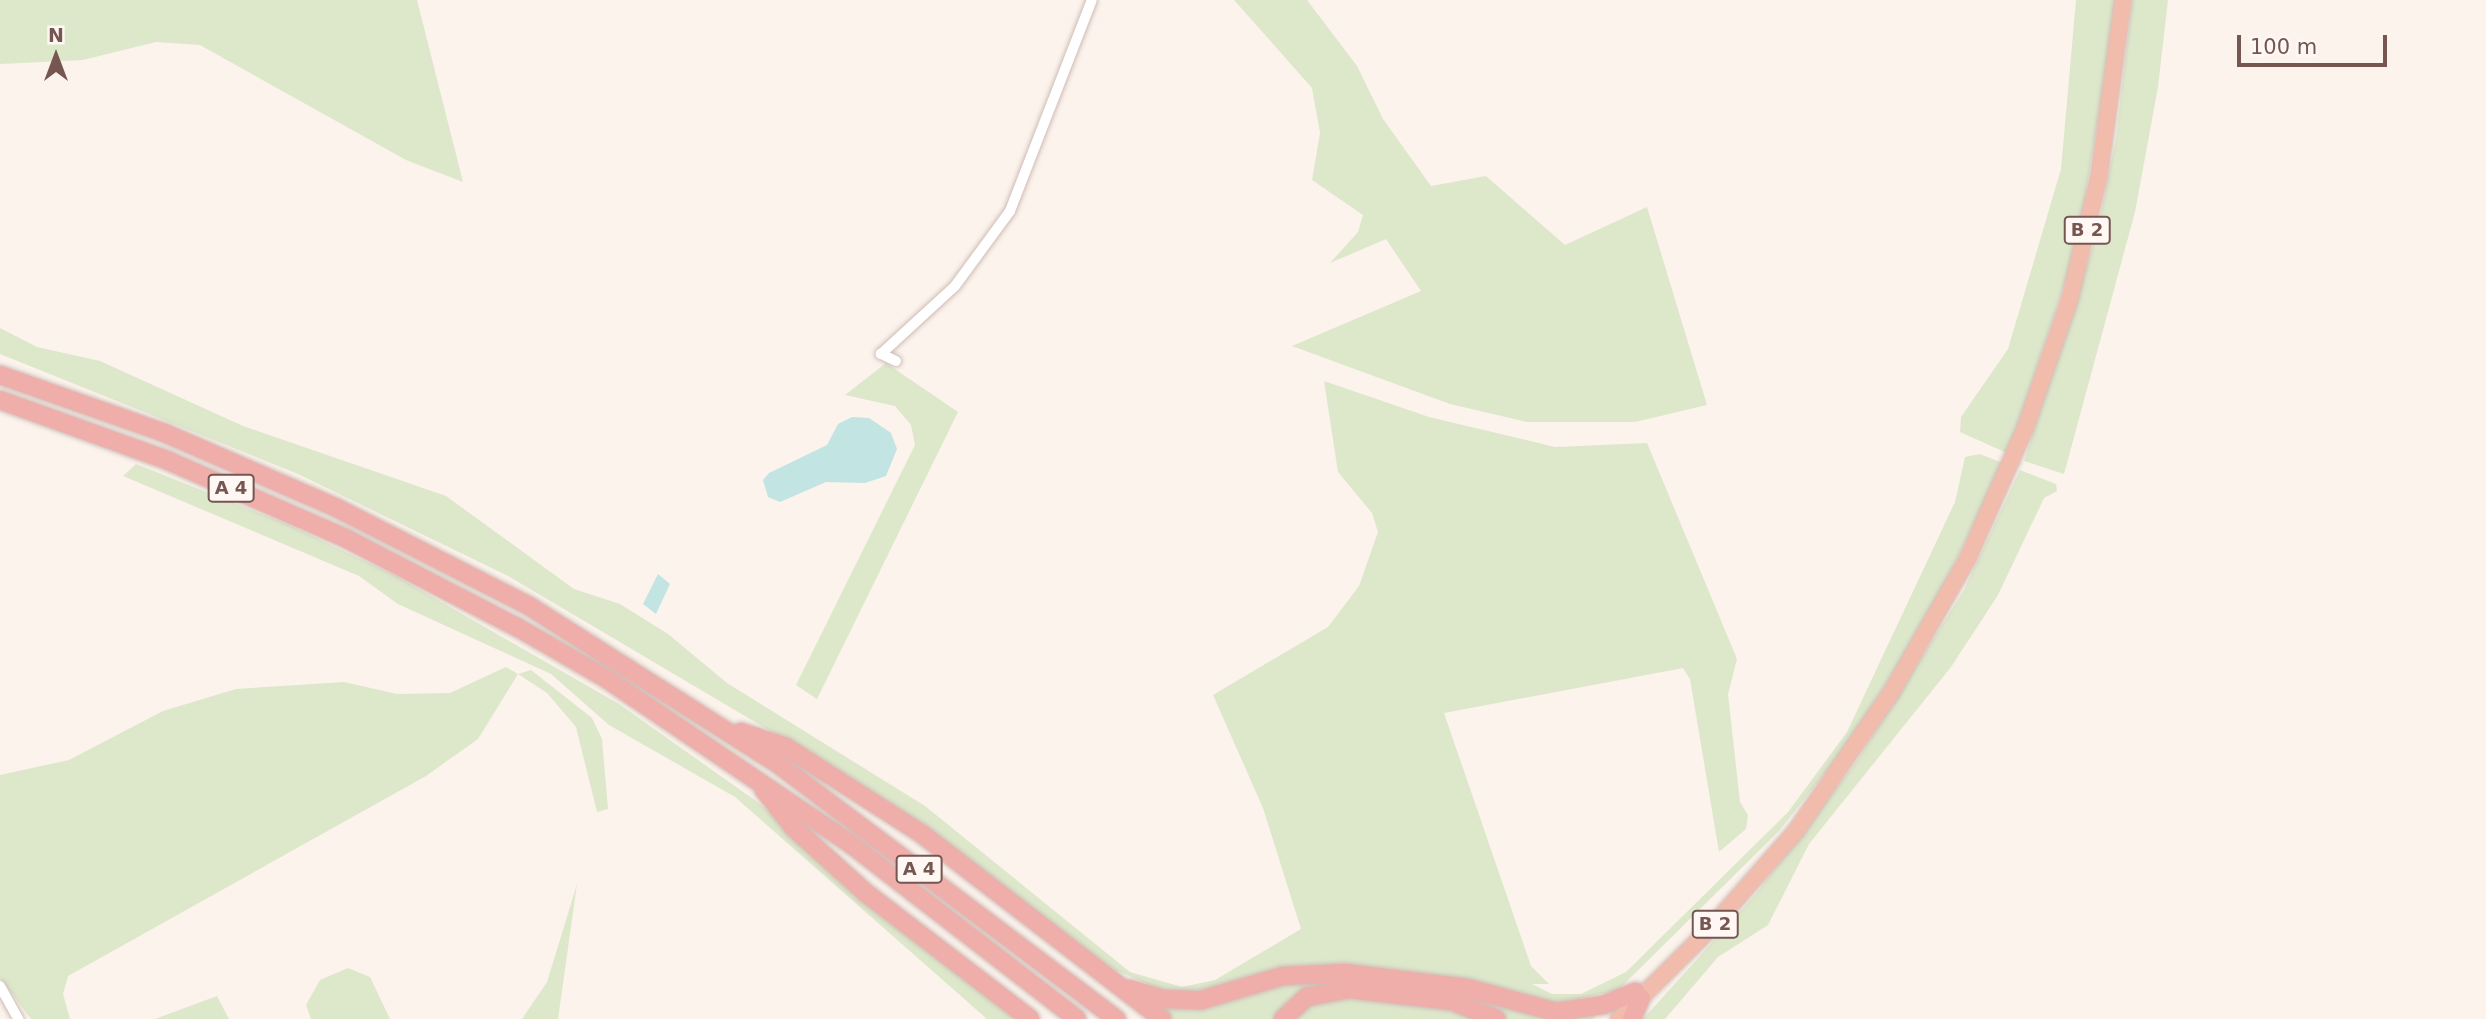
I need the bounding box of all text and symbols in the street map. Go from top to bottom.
north arrow [21,21,91,91]
scale bar [2241,21,2392,65]
text: N [48,24,64,46]
text: 100 m [2250,35,2317,59]
road number: B 2 [2062,215,2112,244]
road number: A 4 [206,474,256,502]
road number: A 4 [894,854,944,884]
road number: B 2 [1690,909,1740,939]

